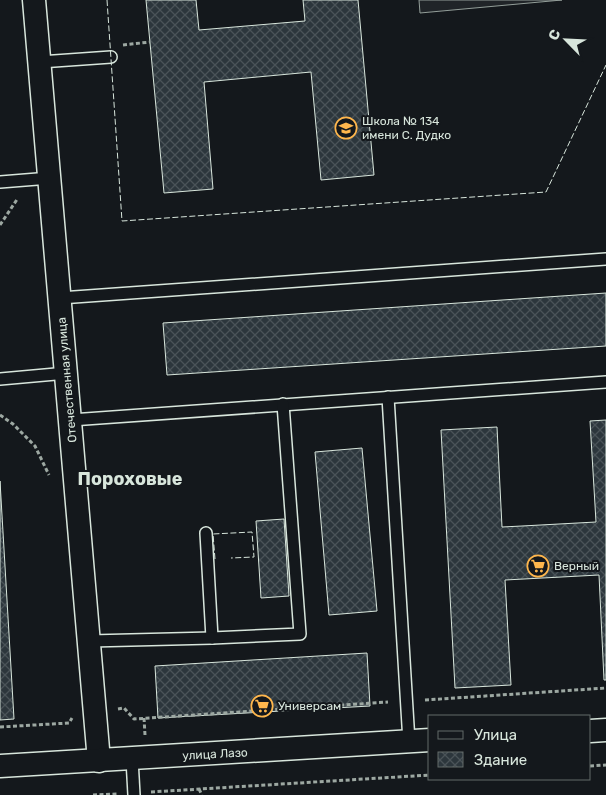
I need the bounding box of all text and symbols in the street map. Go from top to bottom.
north arrow [541,15,591,65]
text: С [545,27,564,43]
place label: Школа № 134 имени С. Дудко [362,114,451,142]
school or university icon: Школа № 134 имени С. Дудко [334,116,358,140]
street label: Отечественная улица [55,317,79,443]
district label: Пороховые [78,468,183,490]
supermarket icon: Верный [526,554,550,578]
place label: Верный [554,559,599,573]
supermarket icon: Универсам [250,694,274,718]
place label: Универсам [278,699,341,713]
legend [428,715,591,780]
text: Улица [474,726,517,744]
street label: улица Лазо [182,745,248,763]
text: Здание [474,751,527,769]

